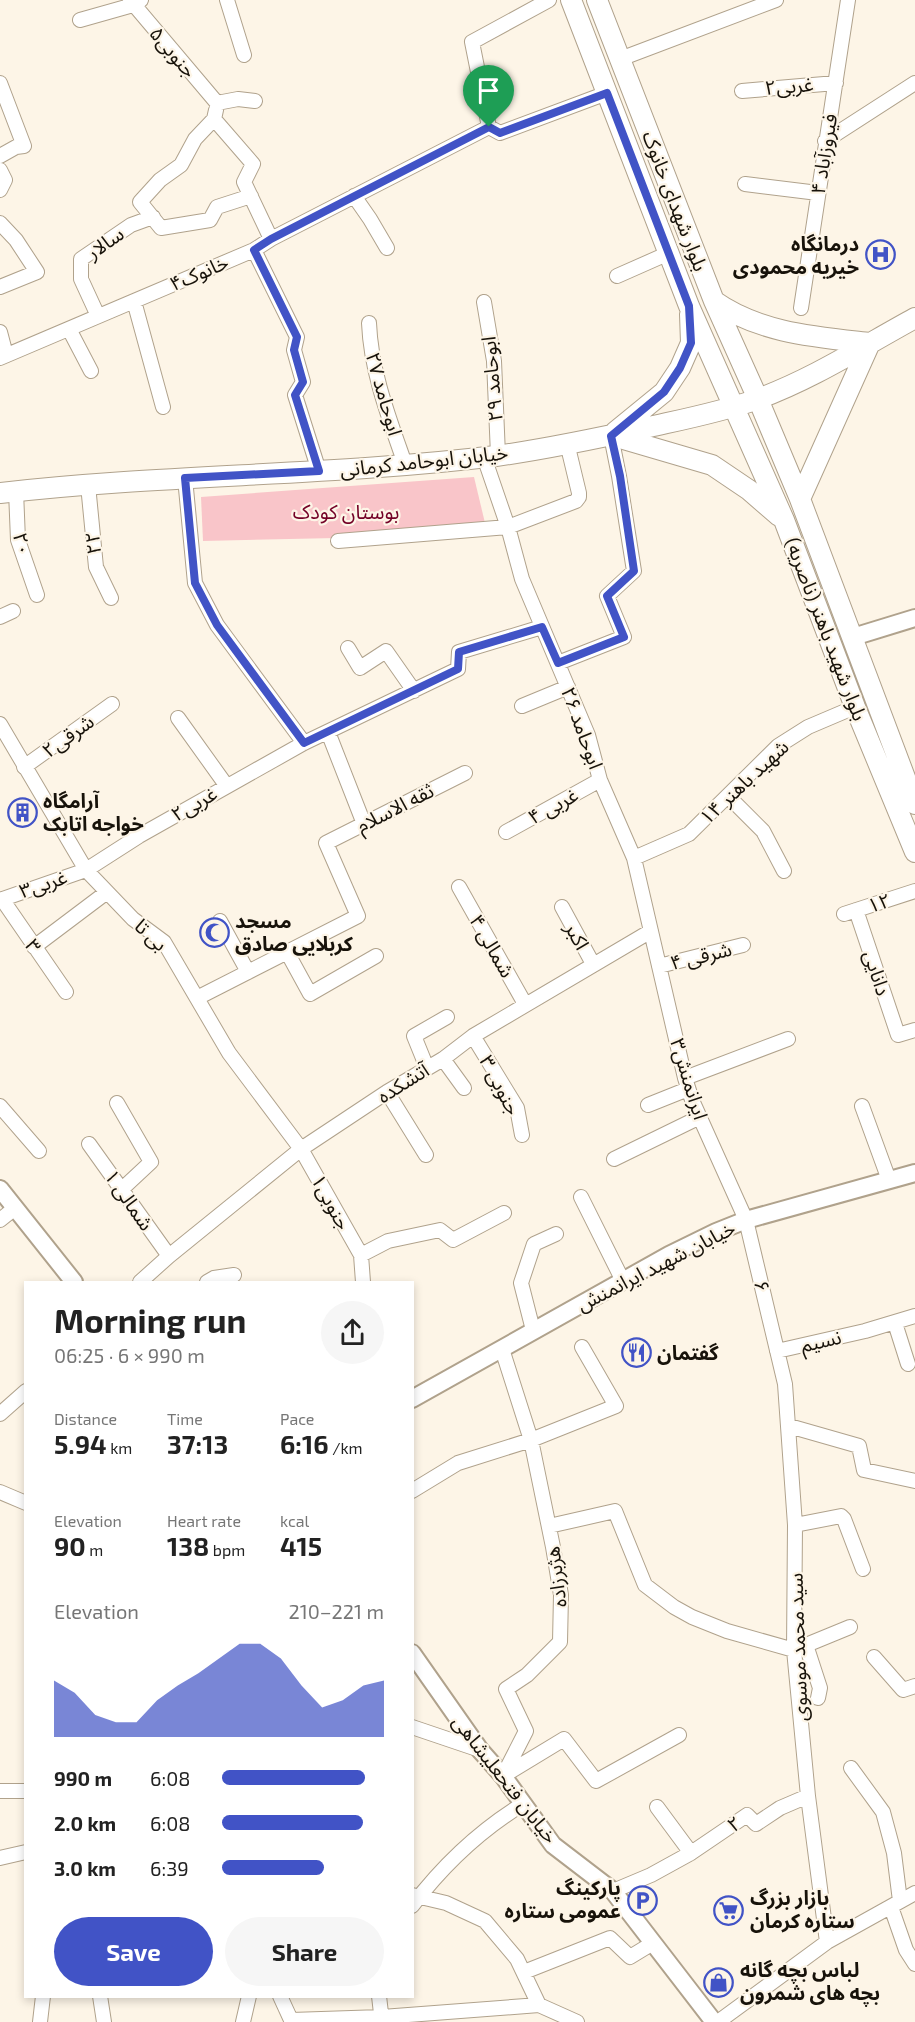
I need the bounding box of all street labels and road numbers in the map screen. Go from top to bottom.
street label: جنوبی۵ [144,21,202,82]
street label: غربی۲ [763,71,814,100]
street label: فیروزآباد ۴ [805,112,842,196]
street label: بلوار شهدای خانوک [637,127,714,274]
street label: سالار [80,221,128,265]
street label: خانوک۴ [166,249,232,296]
street label: ابوحامد ۲۹ [475,335,508,423]
street label: ابوحامد ۲۷ [361,349,408,438]
street label: خیابان ابوحامد کرمانی [339,439,509,482]
street label: ۲۰ [9,530,37,557]
street label: ۲۲ [79,530,105,556]
street label: بلوار شهید باهنر (ناصریه) [780,534,873,724]
street label: ابوحامد ۲۶ [556,683,609,772]
street label: شرقی۲ [37,708,99,763]
street label: شهید باهنر ۱۴ [694,734,794,829]
street label: ثقه الاسلام [352,777,439,840]
street label: غربی۲ [166,781,221,827]
street label: ۴ غربی [523,782,582,829]
street label: غربی۳ [16,864,70,903]
street label: ۱۲ [864,887,893,917]
street label: ۴ شمالی [464,910,520,982]
street label: بی تا [130,913,173,956]
street label: اکبر [559,917,595,954]
street label: ۳ [21,934,47,957]
street label: ۴ شرقی [667,936,734,975]
street label: دانایی [858,947,897,999]
street label: ایرانمنش۳ [665,1035,714,1122]
street label: ۳ جنوبی [474,1051,527,1119]
street label: آتشکده [372,1056,434,1107]
street label: ۱ شمالی [99,1164,159,1235]
street label: جنوبی۱ [306,1170,357,1234]
street label: خیابان شهید ایرانمنش [572,1215,739,1316]
street label: ۶ [750,1277,776,1294]
street label: نسیم [798,1324,844,1360]
street label: هژبرزاده [539,1545,572,1609]
street label: سید محمد موسوی [782,1572,813,1722]
street label: خیابان فتحعلیشاهی [447,1709,563,1848]
street label: ۲ [722,1810,745,1836]

